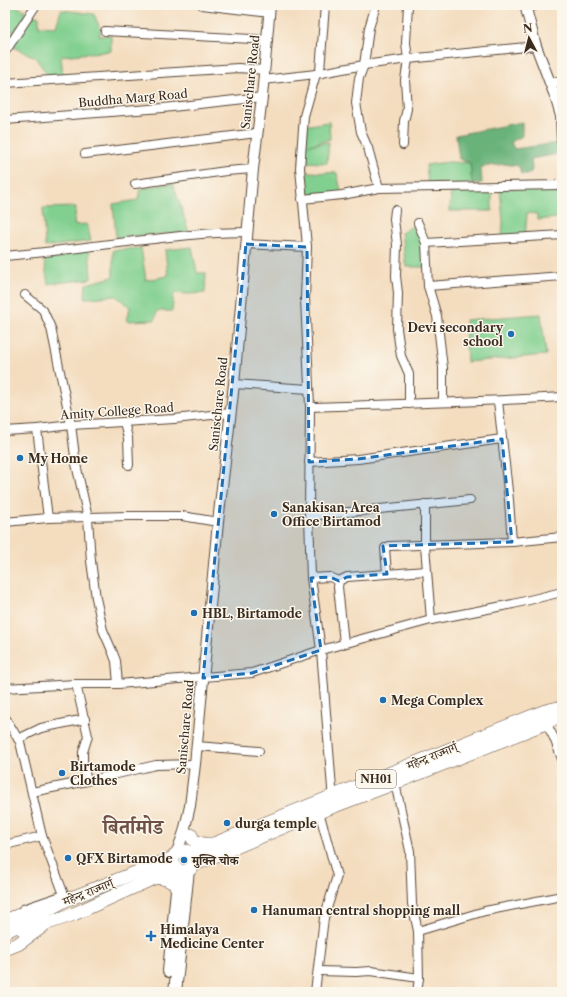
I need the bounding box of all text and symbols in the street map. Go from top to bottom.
north arrow [509,18,549,58]
text: N [522,20,534,36]
street label: Sanischare Road [238,34,262,130]
street label: Buddha Marg Road [78,86,189,110]
place label: Devi secondary school [408,320,504,349]
marker: Devi secondary school [506,329,516,339]
street label: Sanischare Road [206,356,230,452]
street label: Amity College Road [59,400,175,423]
place label: My Home [28,451,88,466]
marker: My Home [15,453,25,463]
place label: Sanakisan, Area Office Birtamod [282,500,381,529]
marker: Sanakisan, Area Office Birtamod [269,509,279,519]
place label: HBL, Birtamode [202,606,302,621]
marker: HBL, Birtamode [189,608,199,618]
street label: Sanischare Road [173,679,197,775]
place label: Mega Complex [391,693,484,708]
marker: Mega Complex [378,695,388,705]
street label: महेन्द्र राज्मार्ग् [404,738,462,774]
place label: Birtamode Clothes [70,759,136,788]
marker: Birtamode Clothes [57,768,67,778]
road number: NH01 [356,770,396,788]
district label: बिर्तामोड [101,815,165,839]
place label: durga temple [235,816,317,831]
marker: durga temple [222,818,232,828]
place label: QFX Birtamode [76,851,173,866]
marker: QFX Birtamode [63,853,73,863]
place label: मुक्ति चोक [191,853,240,869]
marker: मुक्ति चोक [179,855,189,865]
street label: महेन्द्र राज्मार्ग् [60,874,118,910]
place label: Hanuman central shopping mall [262,903,460,918]
marker: Hanuman central shopping mall [249,905,259,915]
place label: Himalaya Medicine Center [160,922,264,951]
marker: Himalaya Medicine Center [145,930,157,942]

